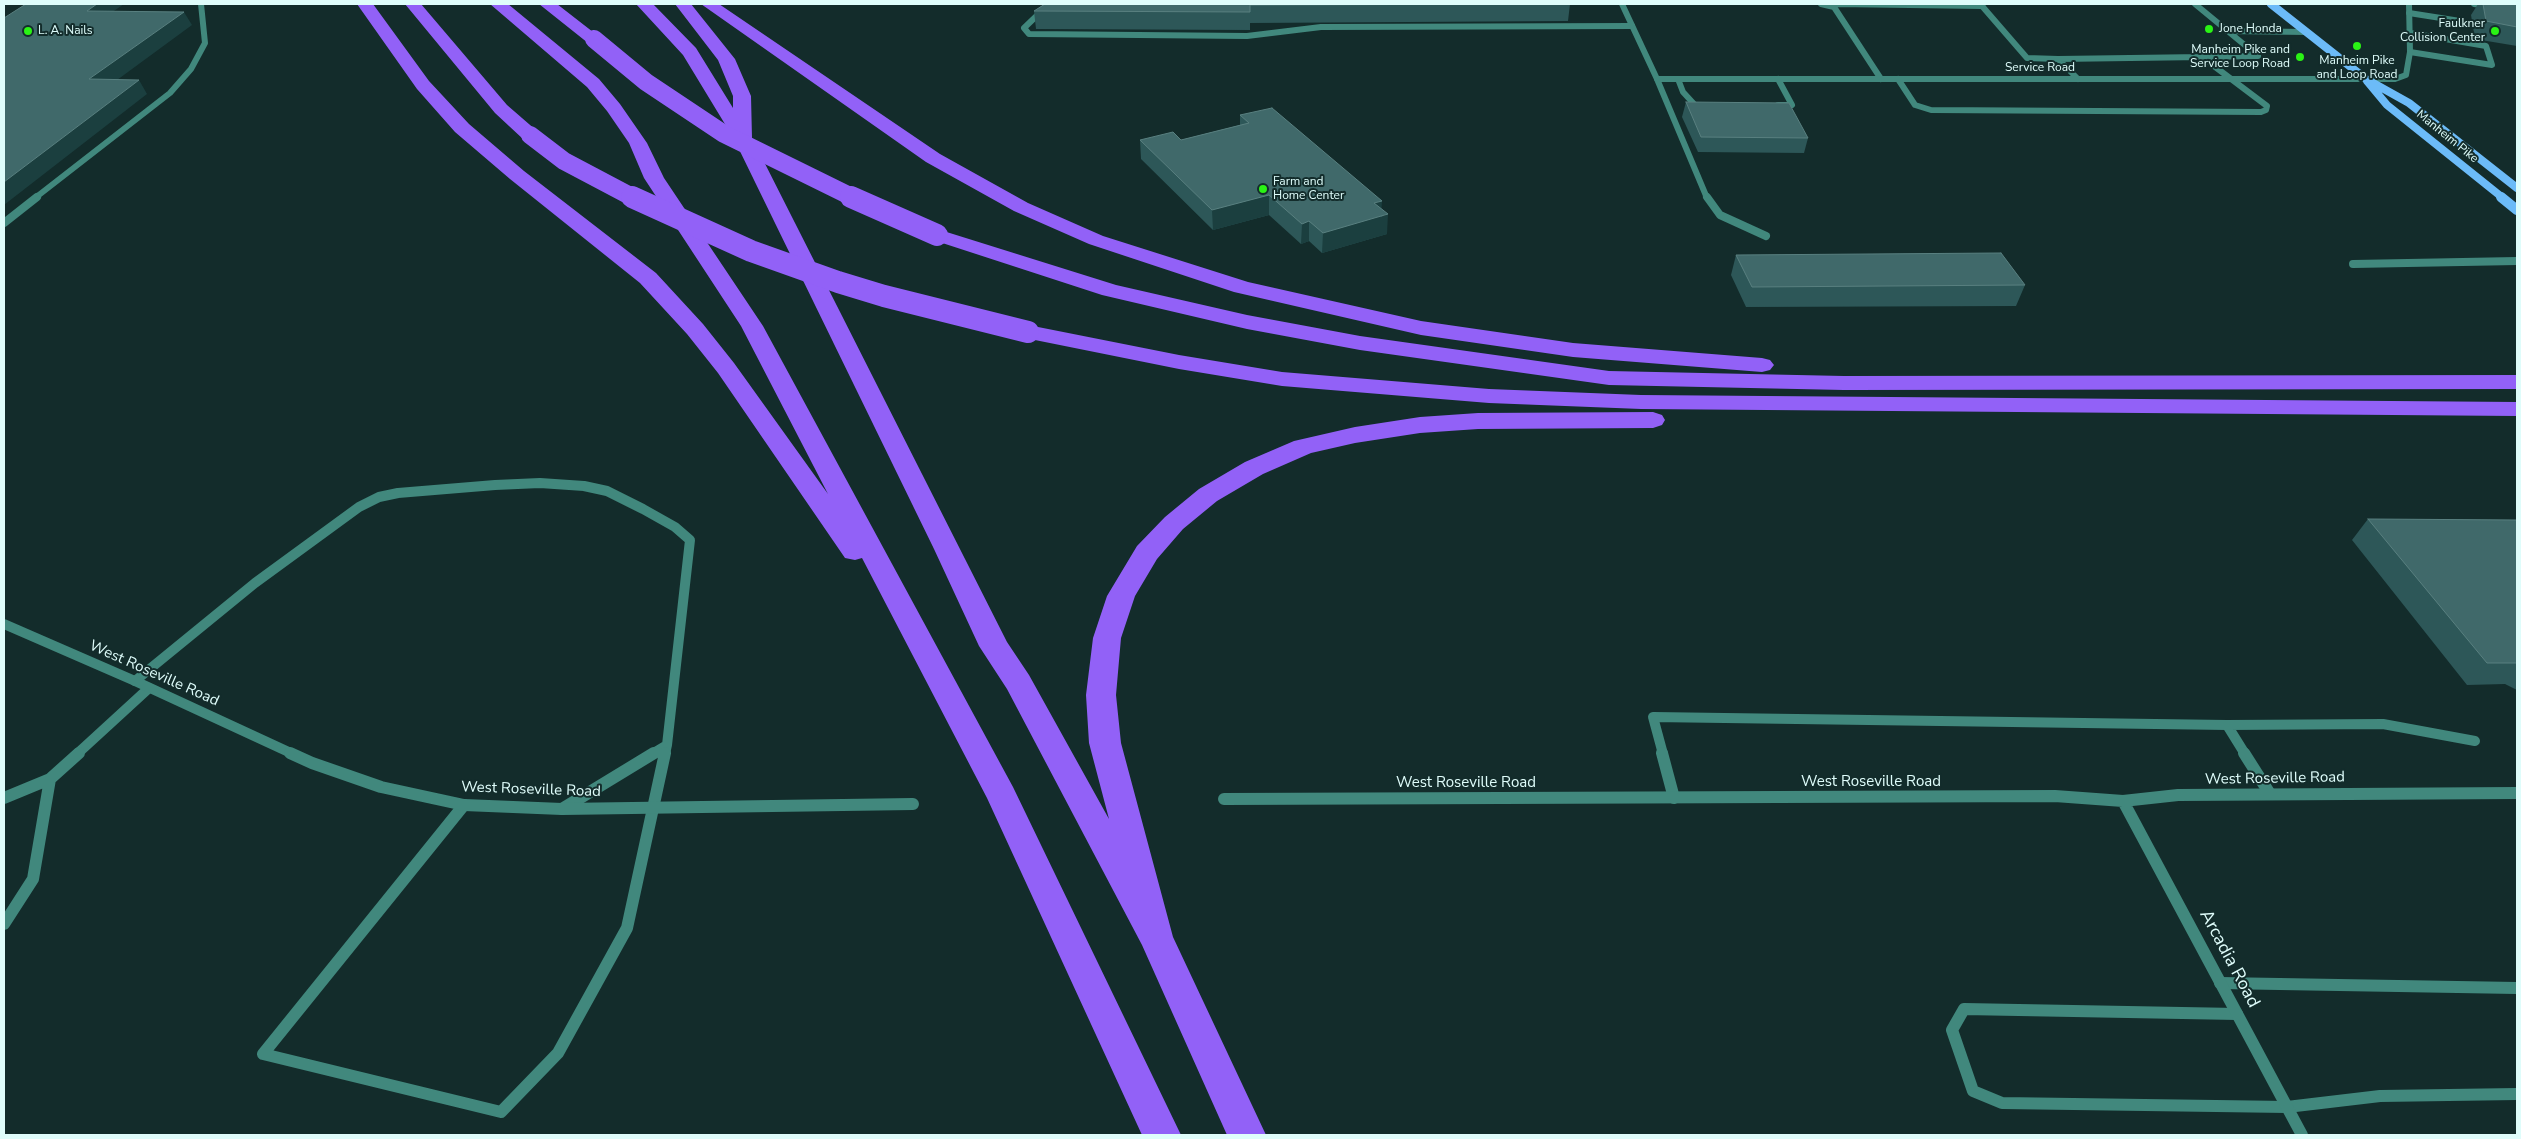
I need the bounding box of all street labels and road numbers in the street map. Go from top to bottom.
street label: Service Road [2005,61,2075,75]
street label: Manheim Pike [2413,108,2481,166]
street label: West Roseville Road [86,637,222,711]
street label: West Roseville Road [2205,769,2345,789]
street label: West Roseville Road [1801,773,1941,791]
street label: West Roseville Road [1396,774,1536,792]
street label: West Roseville Road [461,779,601,801]
street label: Arcadia Road [2194,906,2264,1012]

